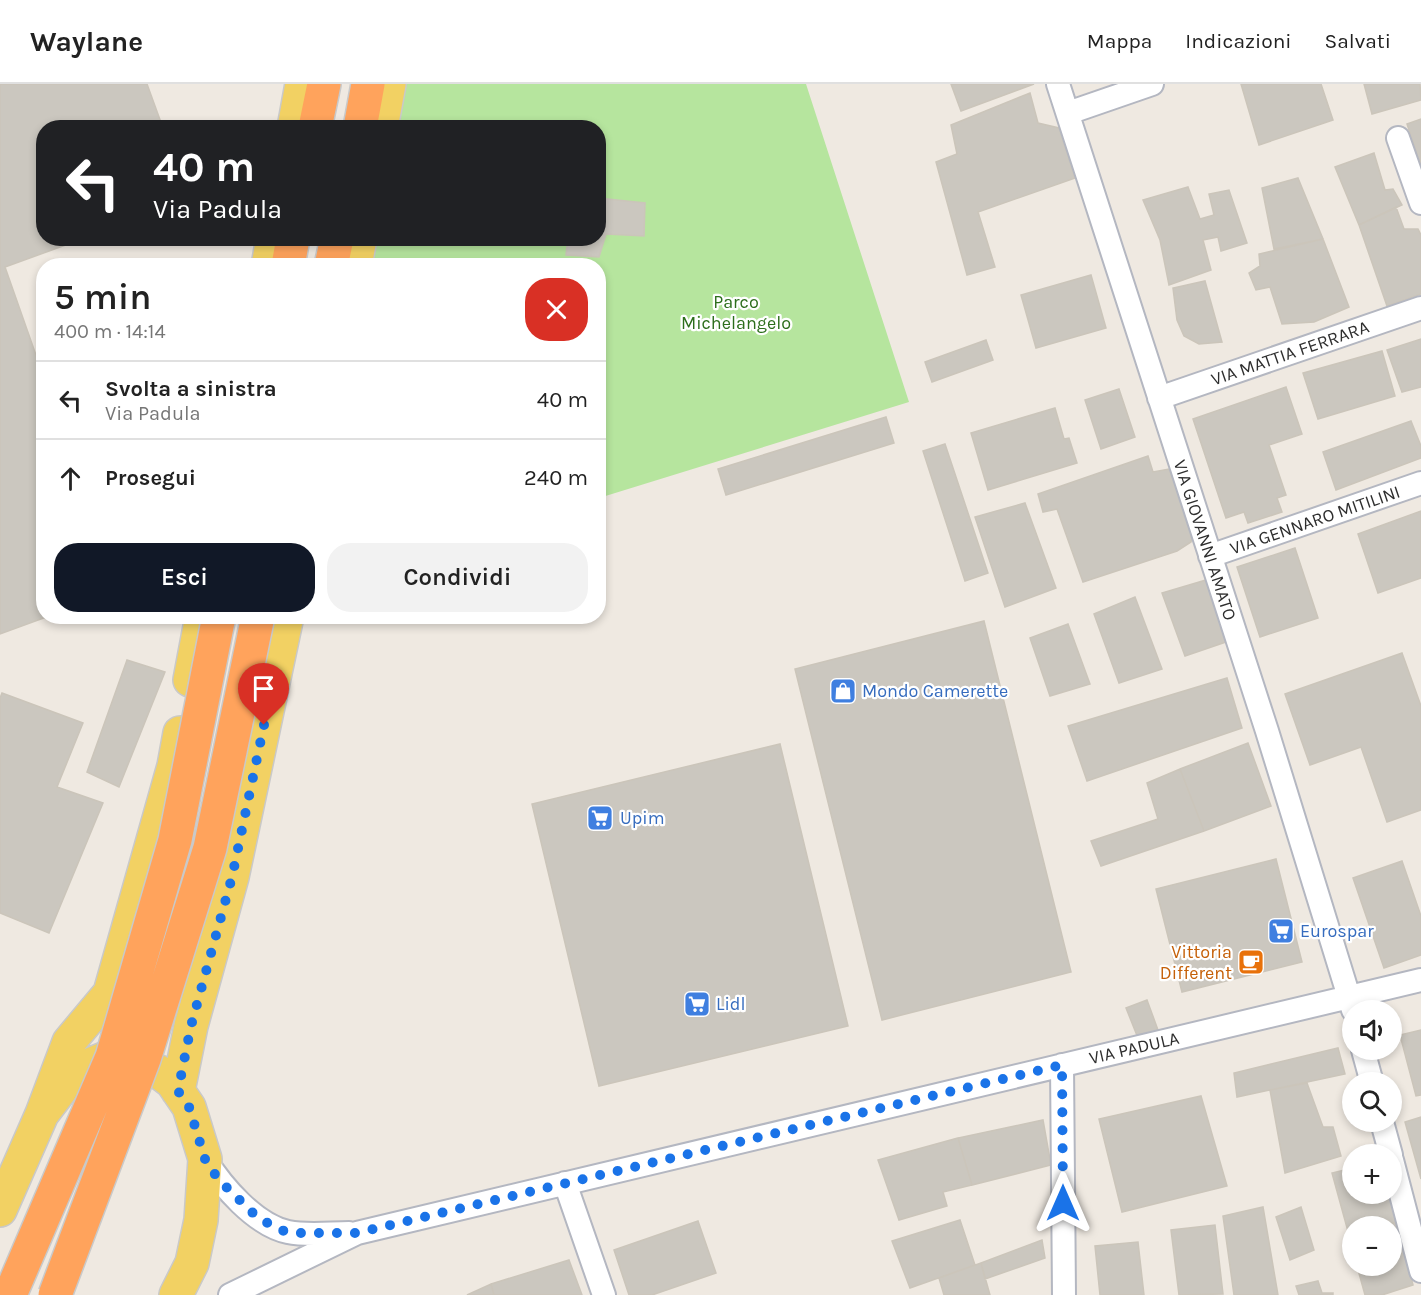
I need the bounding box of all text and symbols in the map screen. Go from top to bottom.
text: Waylane [30,25,143,58]
text: Mappa [1087,29,1152,53]
text: Indicazioni [1185,29,1292,53]
text: Salvati [1325,29,1391,53]
text: 40 m [153,142,255,192]
icon: left [54,144,132,222]
text: Via Padula [153,193,282,225]
text: 5 min [54,276,152,318]
button: close [525,278,588,341]
park label: Parco Michelangelo [681,291,791,334]
street label: VIA MATTIA FERRARA [1208,316,1372,390]
text: 400 m · 14:14 [54,320,166,343]
text: Svolta a sinistra [105,376,277,402]
icon: left [54,384,87,417]
text: 40 m [537,387,588,413]
text: Via Padula [105,402,201,425]
street label: VIA GIOVANNI AMATO [1169,457,1241,623]
icon: ahead [54,462,87,495]
text: Prosegui [105,465,196,491]
text: 240 m [524,465,588,491]
street label: VIA GENNARO MITILINI [1227,481,1403,559]
button: Esci [54,543,315,612]
button: Condividi [327,543,588,612]
pin [238,663,289,725]
icon: arrive [247,672,280,705]
shop icon: Mondo Camerette [828,676,858,706]
place label: Mondo Camerette [862,680,1008,702]
supermarket icon: Upim [585,803,615,833]
place label: Upim [620,807,664,829]
supermarket icon: Eurospar [1266,916,1296,946]
place label: Eurospar [1300,920,1374,942]
place label: Vittoria Different [1160,941,1232,984]
cafe icon: Vittoria Different [1236,947,1266,977]
supermarket icon: Lidl [682,989,712,1019]
place label: Lidl [716,993,745,1015]
map controls [1342,1000,1402,1276]
button: sound [1342,1000,1402,1060]
street label: VIA PADULA [1087,1027,1181,1069]
button: search [1342,1072,1402,1132]
button: + [1342,1144,1402,1204]
position arrow [1031,1171,1095,1235]
button: − [1342,1216,1402,1276]

